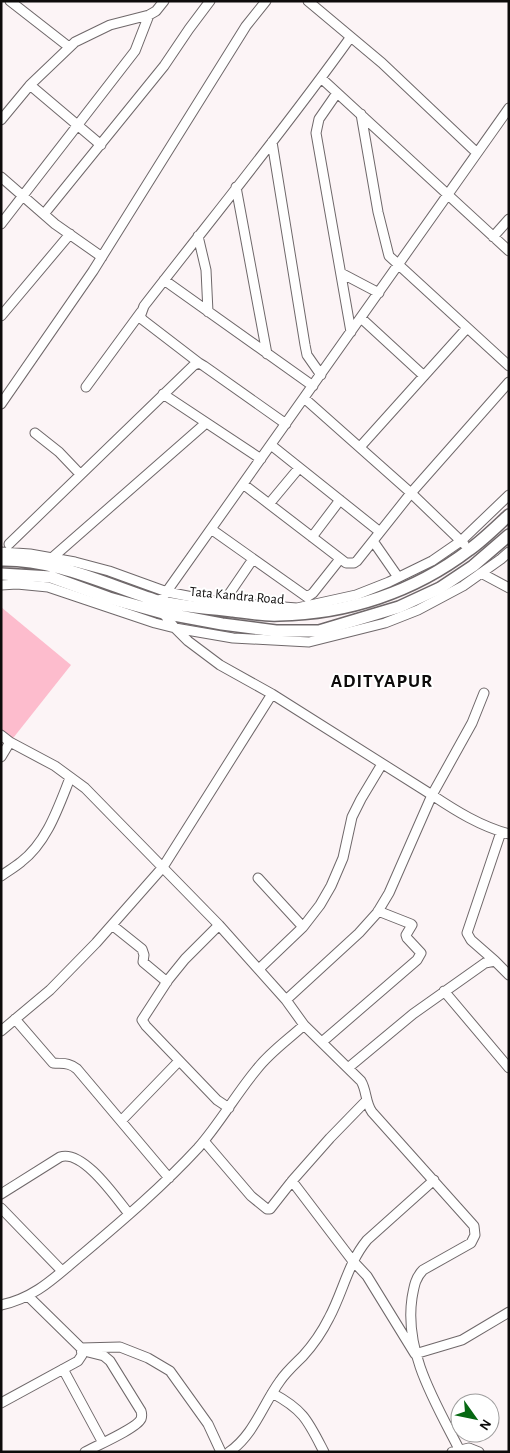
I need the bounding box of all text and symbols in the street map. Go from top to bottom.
street label: Tata Kandra Road [189,585,285,607]
district label: ADITYAPUR [331,672,433,691]
north arrow [450,1393,500,1443]
text: N [477,1417,494,1432]

